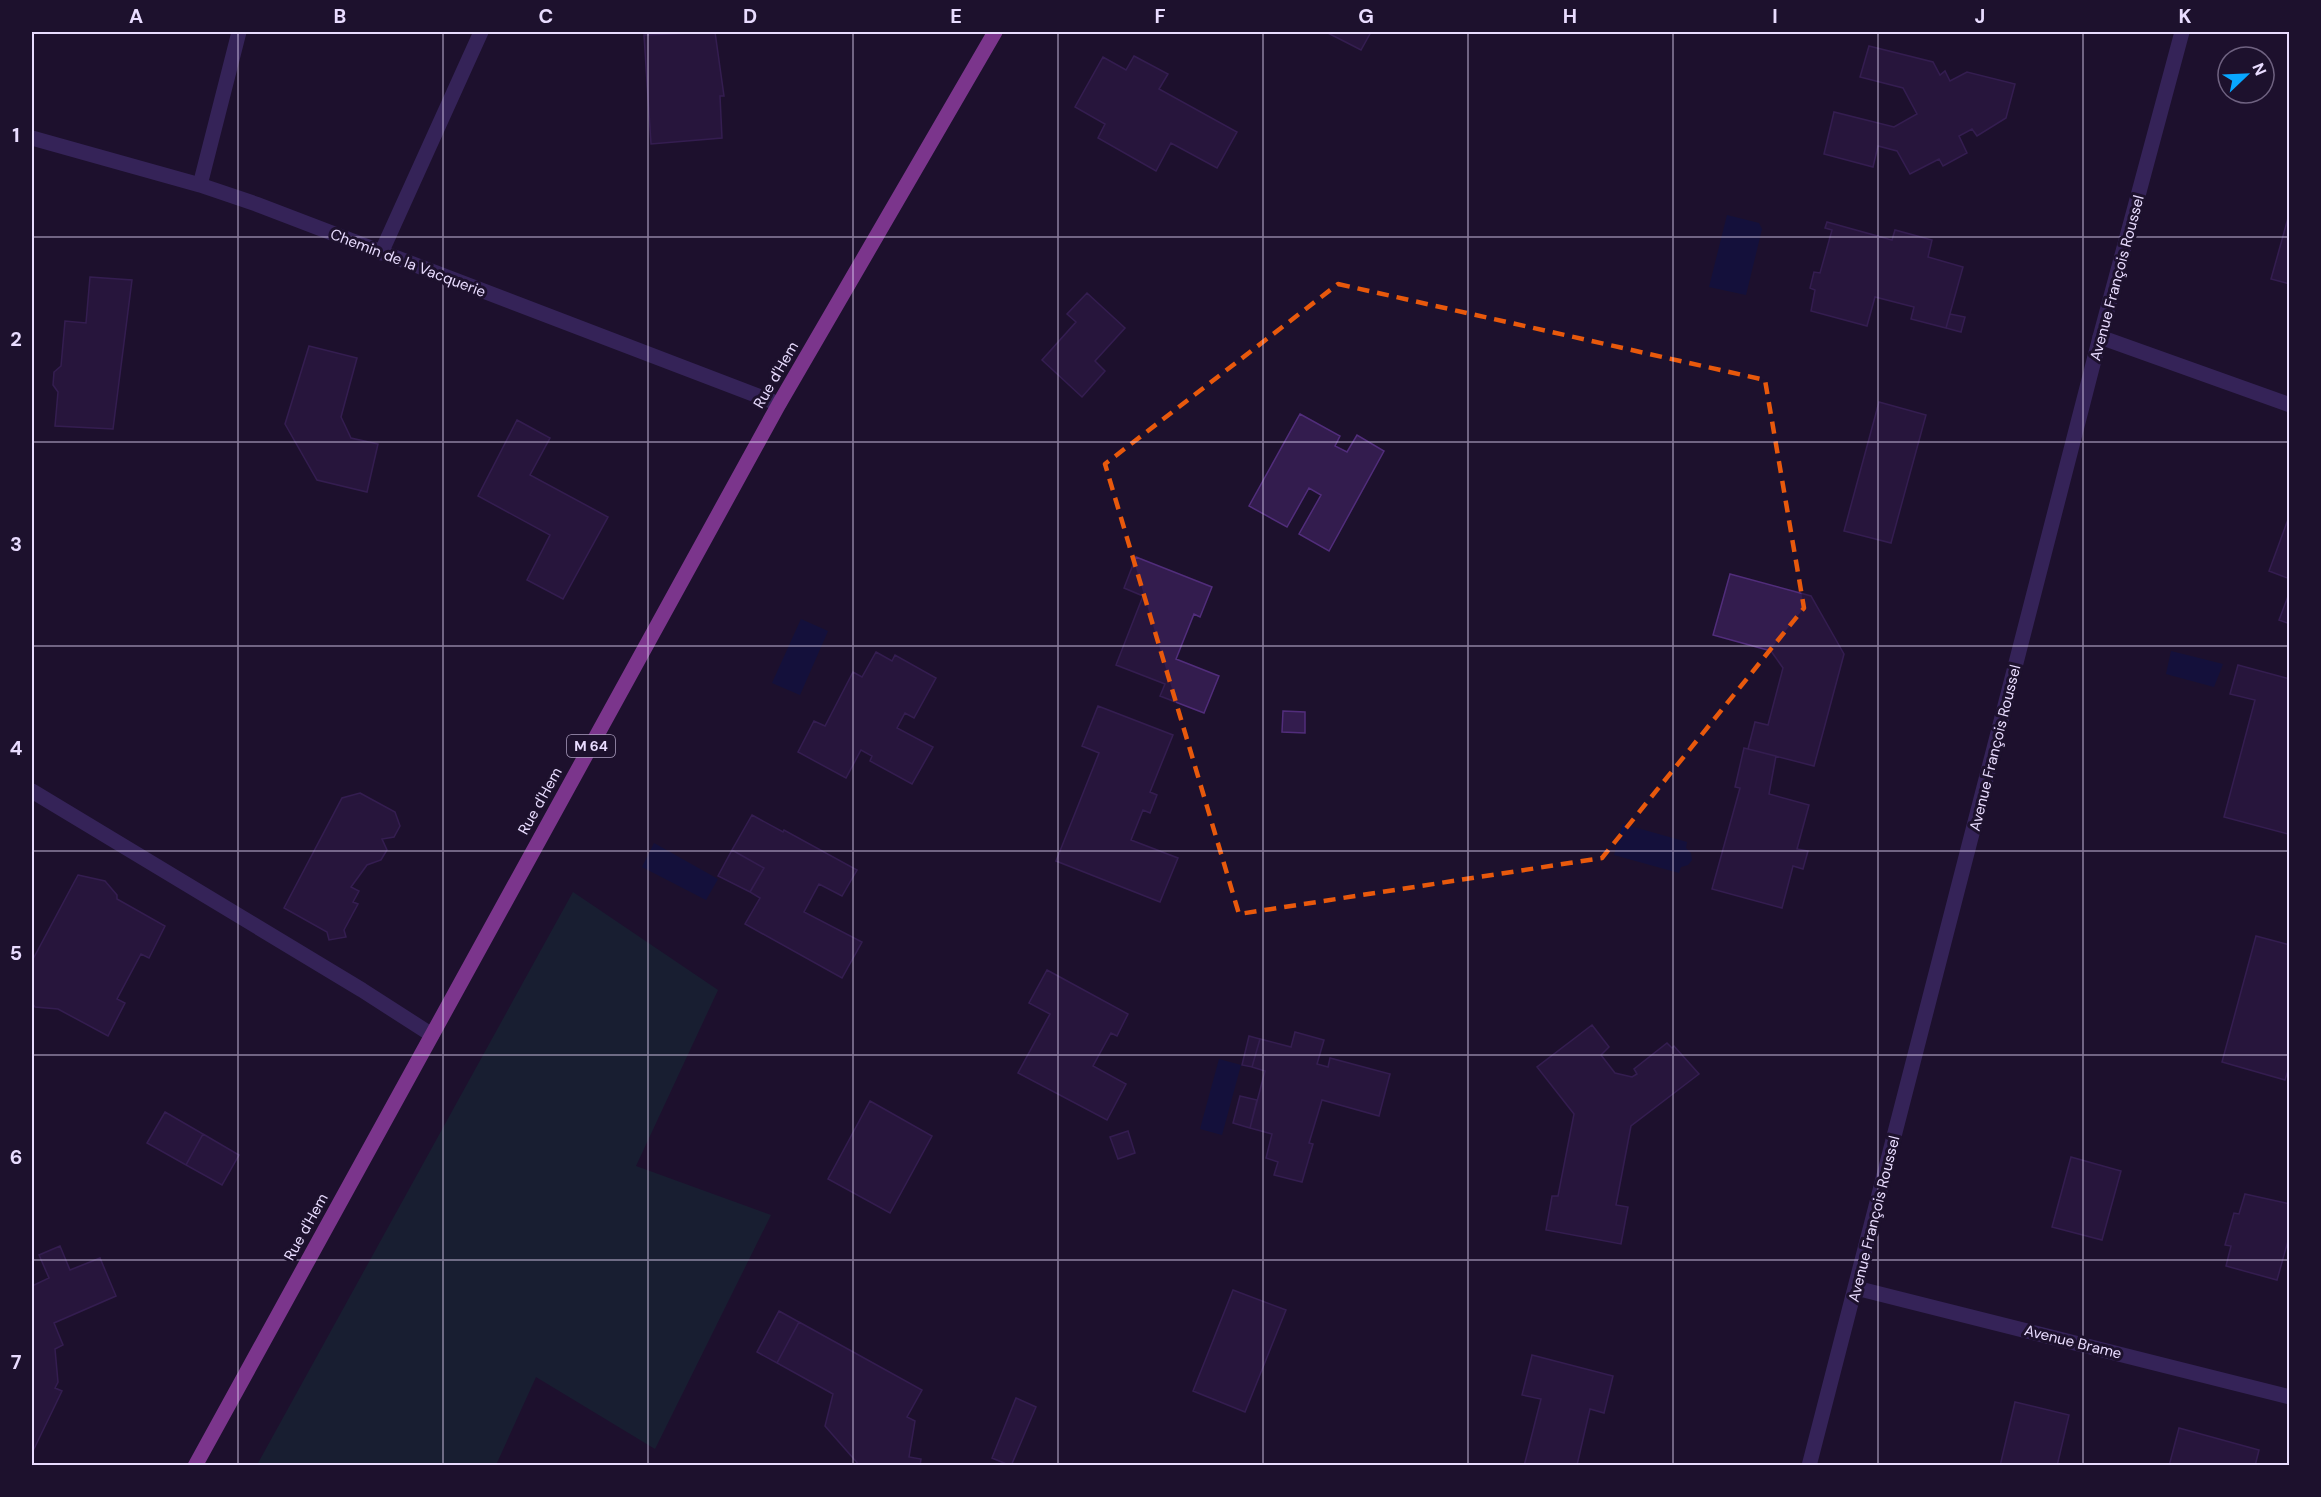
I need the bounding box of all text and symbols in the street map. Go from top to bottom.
text: A [129,3,143,29]
text: B [334,3,346,29]
text: C [539,3,553,29]
text: D [743,3,757,29]
text: E [950,3,962,29]
text: F [1154,3,1166,29]
text: G [1358,3,1374,29]
text: H [1563,3,1577,29]
text: I [1772,3,1778,29]
text: J [1975,3,1985,29]
text: K [2178,3,2192,29]
north arrow [2216,45,2276,105]
text: N [2247,60,2271,79]
text: 1 [12,122,20,148]
street label: Avenue François Roussel [2085,193,2149,363]
street label: Chemin de la Vacquerie [327,224,489,302]
text: 2 [10,326,22,352]
street label: Rue d'Hem [749,338,803,412]
text: 3 [10,531,22,557]
street label: Avenue François Roussel [1965,663,2025,833]
text: 4 [10,735,23,761]
road number: M 64 [567,735,615,757]
street label: Rue d'Hem [513,764,567,838]
text: 5 [10,940,22,966]
street label: Avenue François Roussel [1844,1134,1904,1304]
text: 6 [10,1144,22,1170]
street label: Rue d'Hem [279,1190,333,1264]
street label: Avenue Brame [2022,1320,2124,1364]
text: 7 [11,1349,22,1375]

